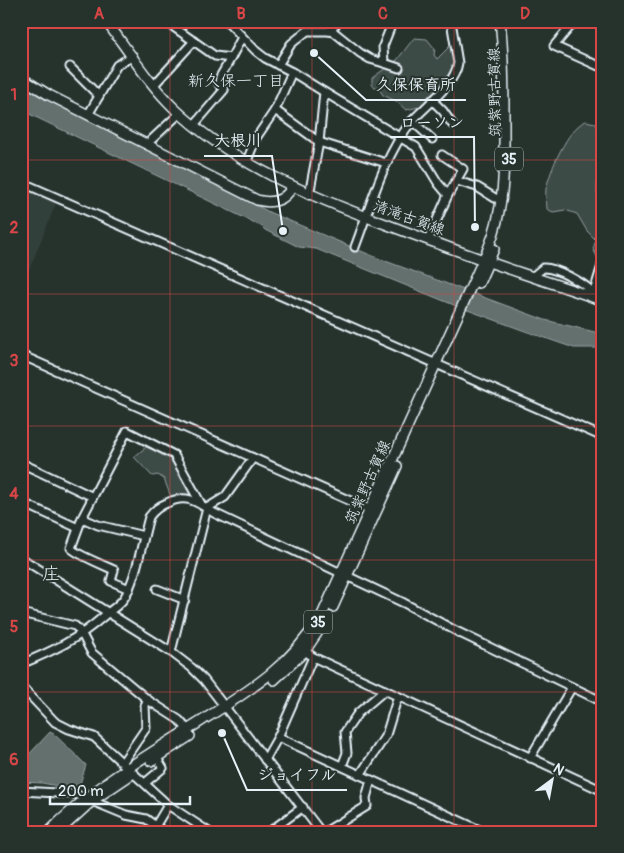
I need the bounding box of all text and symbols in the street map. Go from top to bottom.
text: A [94,4,105,24]
text: B [236,4,246,24]
text: C [378,4,388,24]
text: D [520,4,530,24]
street label: 筑紫野古賀線 [485,47,505,137]
callout: 久保保育所 [366,69,466,100]
district label: 新久保一丁目 [188,71,284,91]
text: 久保保育所 [376,75,456,95]
text: 1 [11,85,17,105]
callout: ローソン [390,106,474,137]
text: ローソン [400,113,464,133]
callout: 大根川 [204,125,272,156]
text: 大根川 [214,131,262,151]
road number: 35 [495,148,523,170]
street label: 清滝古賀線 [371,196,447,240]
text: 2 [10,218,19,238]
text: 3 [10,351,19,371]
street label: 筑紫野古賀線 [341,437,395,527]
text: 4 [9,484,19,504]
district label: 庄 [42,563,60,586]
road number: 35 [304,610,332,634]
text: 5 [10,617,19,637]
text: 6 [9,750,19,770]
north arrow [526,756,576,806]
callout: ジョイフル [247,759,347,790]
text: N [550,760,567,779]
text: ジョイフル [257,765,337,785]
scale bar [50,773,190,805]
text: 200 m [58,782,103,801]

